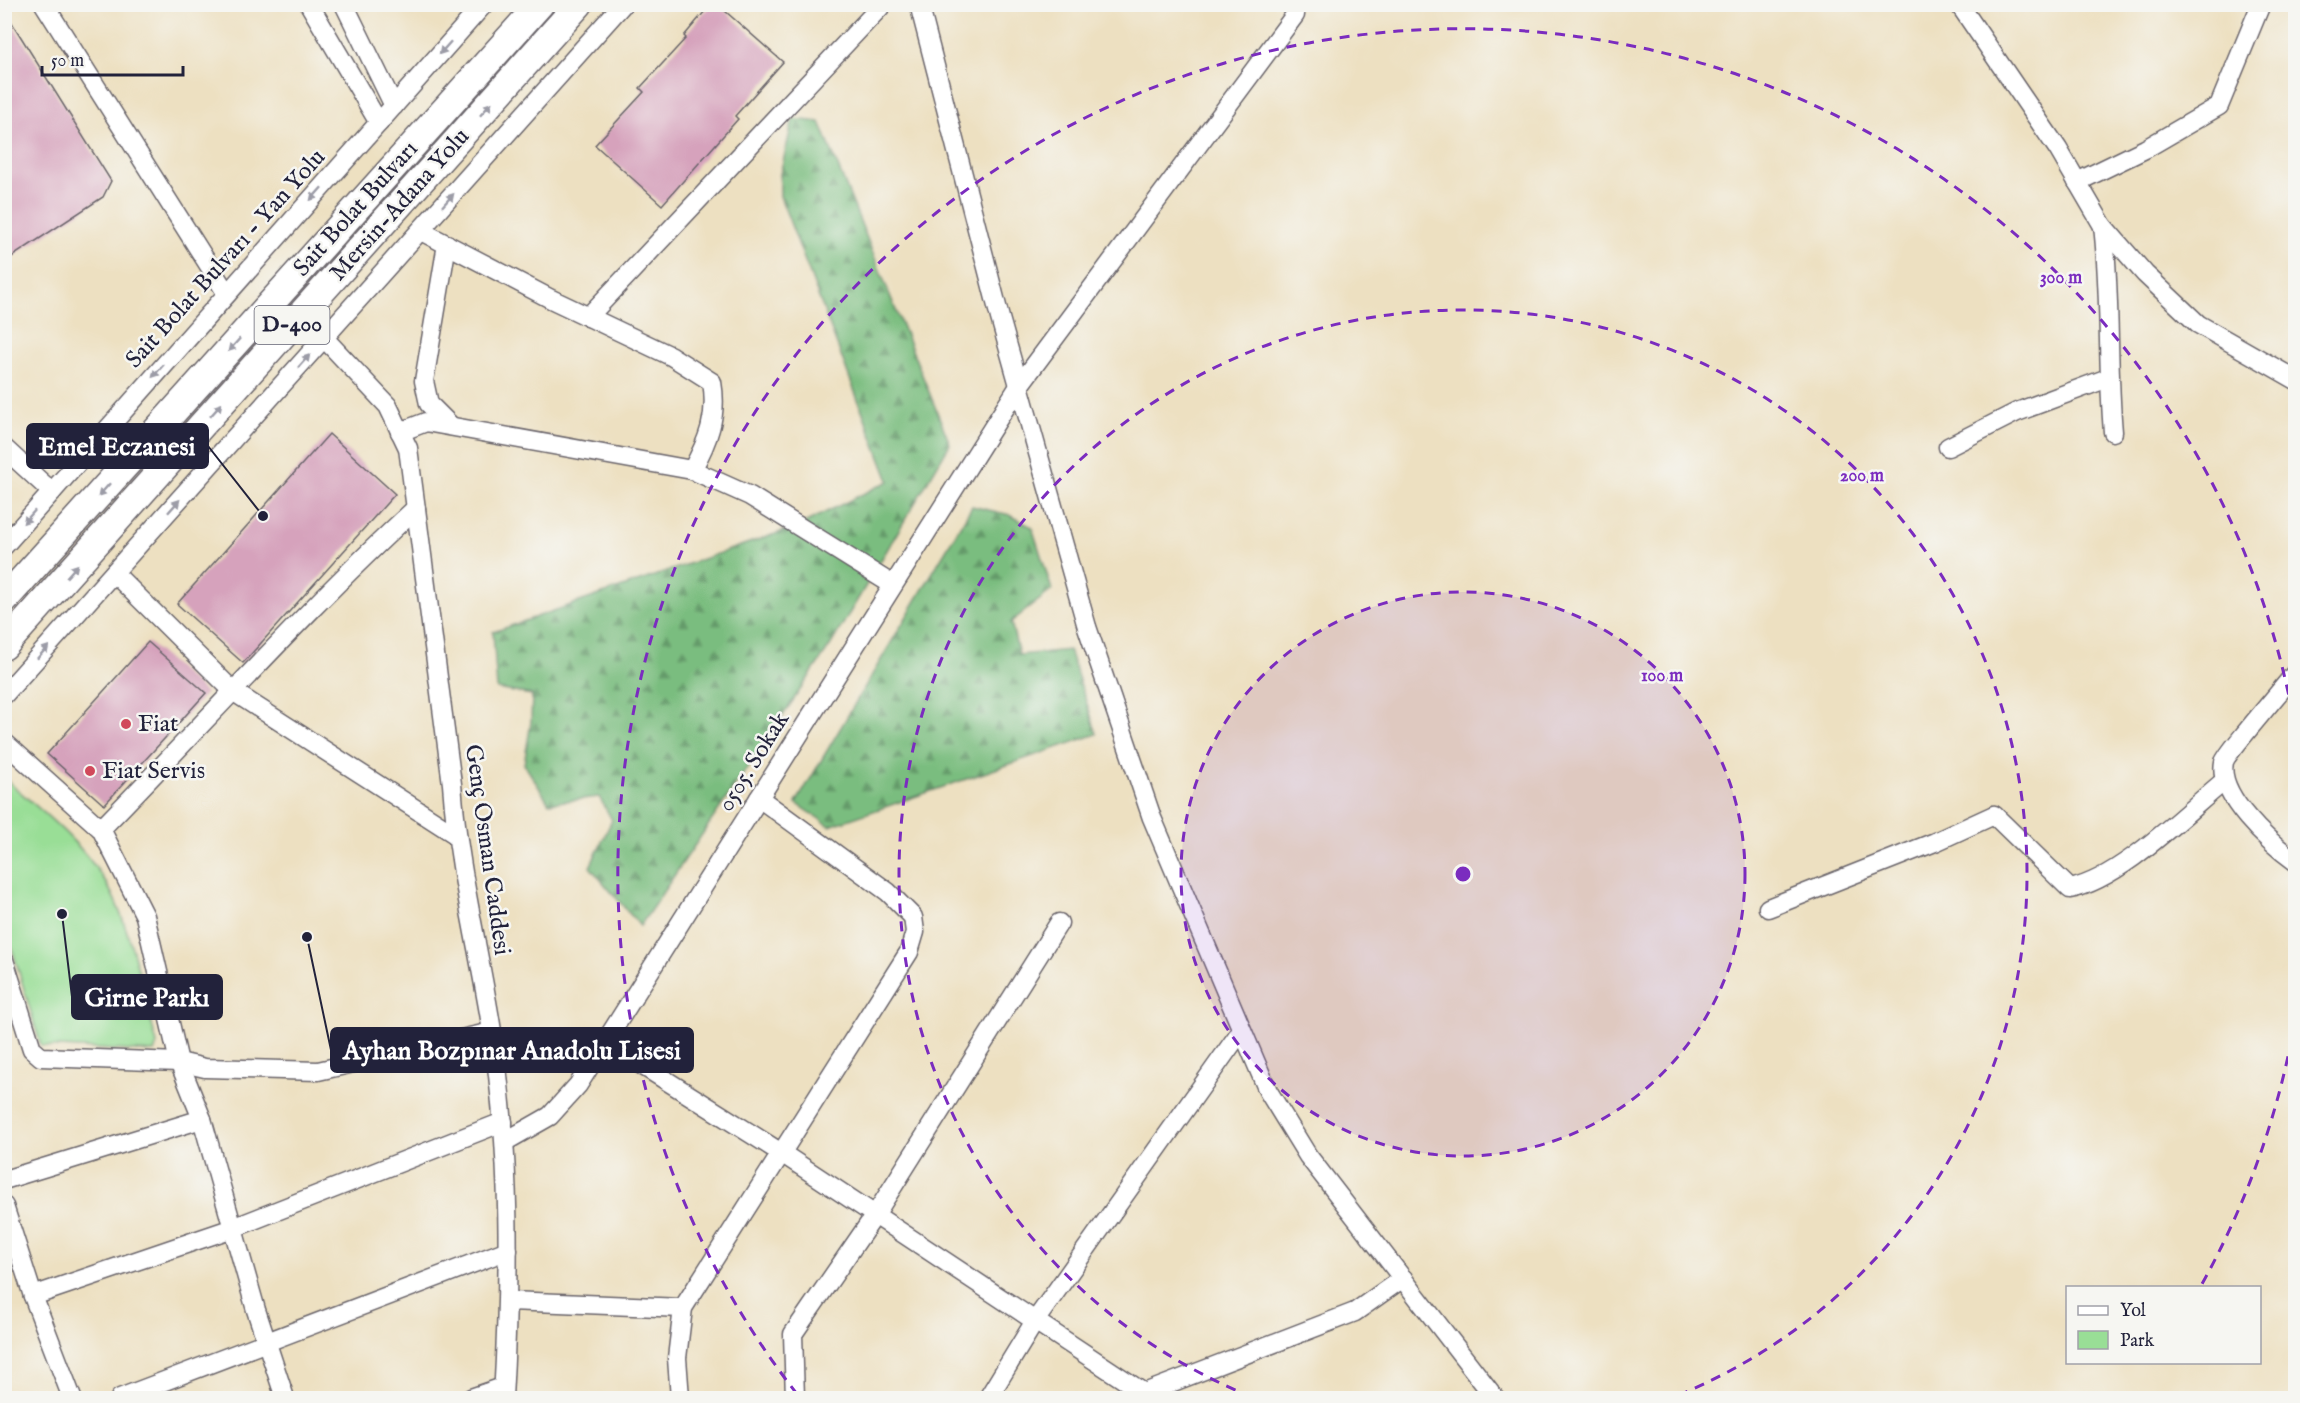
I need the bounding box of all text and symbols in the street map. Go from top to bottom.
scale bar [42,39,183,77]
one-way arrow [439,41,452,56]
text: 50 m [51,50,84,73]
one-way arrow [479,101,493,116]
street label: Mersin-Adana Yolu [323,122,477,288]
street label: Sait Bolat Bulvarı [287,135,425,283]
street label: Sait Bolat Bulvarı - Yan Yolu [119,143,333,375]
one-way arrow [310,186,323,201]
one-way arrow [441,193,454,208]
text: 300 m [2040,267,2082,290]
road number: D-400 [254,306,330,344]
one-way arrow [228,337,241,352]
one-way arrow [297,354,310,369]
one-way arrow [152,363,165,378]
one-way arrow [209,403,223,418]
callout: Emel Eczanesi [27,424,208,468]
text: Emel Eczanesi [38,431,196,464]
text: 200 m [1840,465,1884,488]
one-way arrow [98,482,111,497]
one-way arrow [167,499,180,514]
one-way arrow [23,510,36,525]
one-way arrow [65,564,78,579]
one-way arrow [36,644,50,659]
text: 100 m [1641,665,1683,688]
street label: 0505. Sokak [711,706,797,818]
place label: Fiat [138,709,178,740]
marker: Fiat [119,717,133,731]
street label: Genç Osman Caddesi [457,743,517,957]
place label: Fiat Servis [102,756,205,787]
marker: Fiat Servis [83,764,97,778]
centre of rings [1453,864,1473,884]
callout: Girne Parkı [72,975,222,1019]
text: Girne Parkı [84,982,210,1015]
callout: Ayhan Bozpınar Anadolu Lisesi [331,1028,693,1072]
text: Ayhan Bozpınar Anadolu Lisesi [342,1035,681,1068]
legend [2066,1286,2261,1364]
text: Yol [2120,1300,2146,1323]
text: Park [2120,1330,2155,1353]

